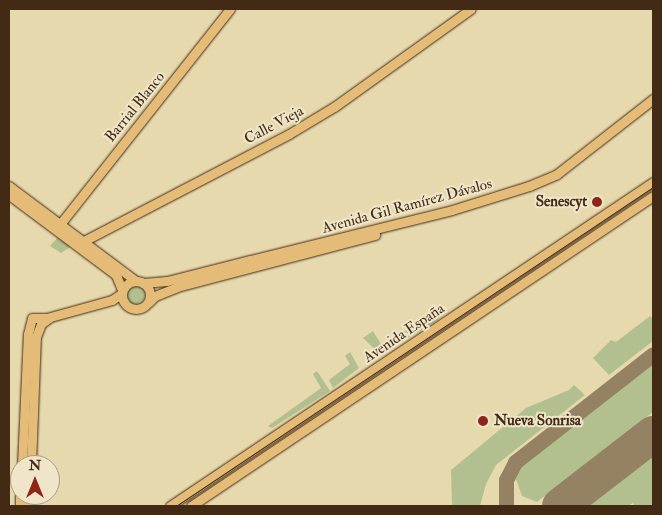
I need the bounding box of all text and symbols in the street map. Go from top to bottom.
street label: Barrial Blanco [101,68,169,146]
street label: Calle Vieja [241,102,307,148]
street label: Avenida Gil Ramírez Dávalos [320,175,494,237]
place label: Senescyt [536,193,587,211]
marker: Senescyt [591,196,603,208]
street label: Avenida España [360,299,448,367]
place label: Nueva Sonrisa [494,412,581,430]
marker: Nueva Sonrisa [476,414,490,428]
north arrow [10,455,60,505]
text: N [29,457,41,474]

